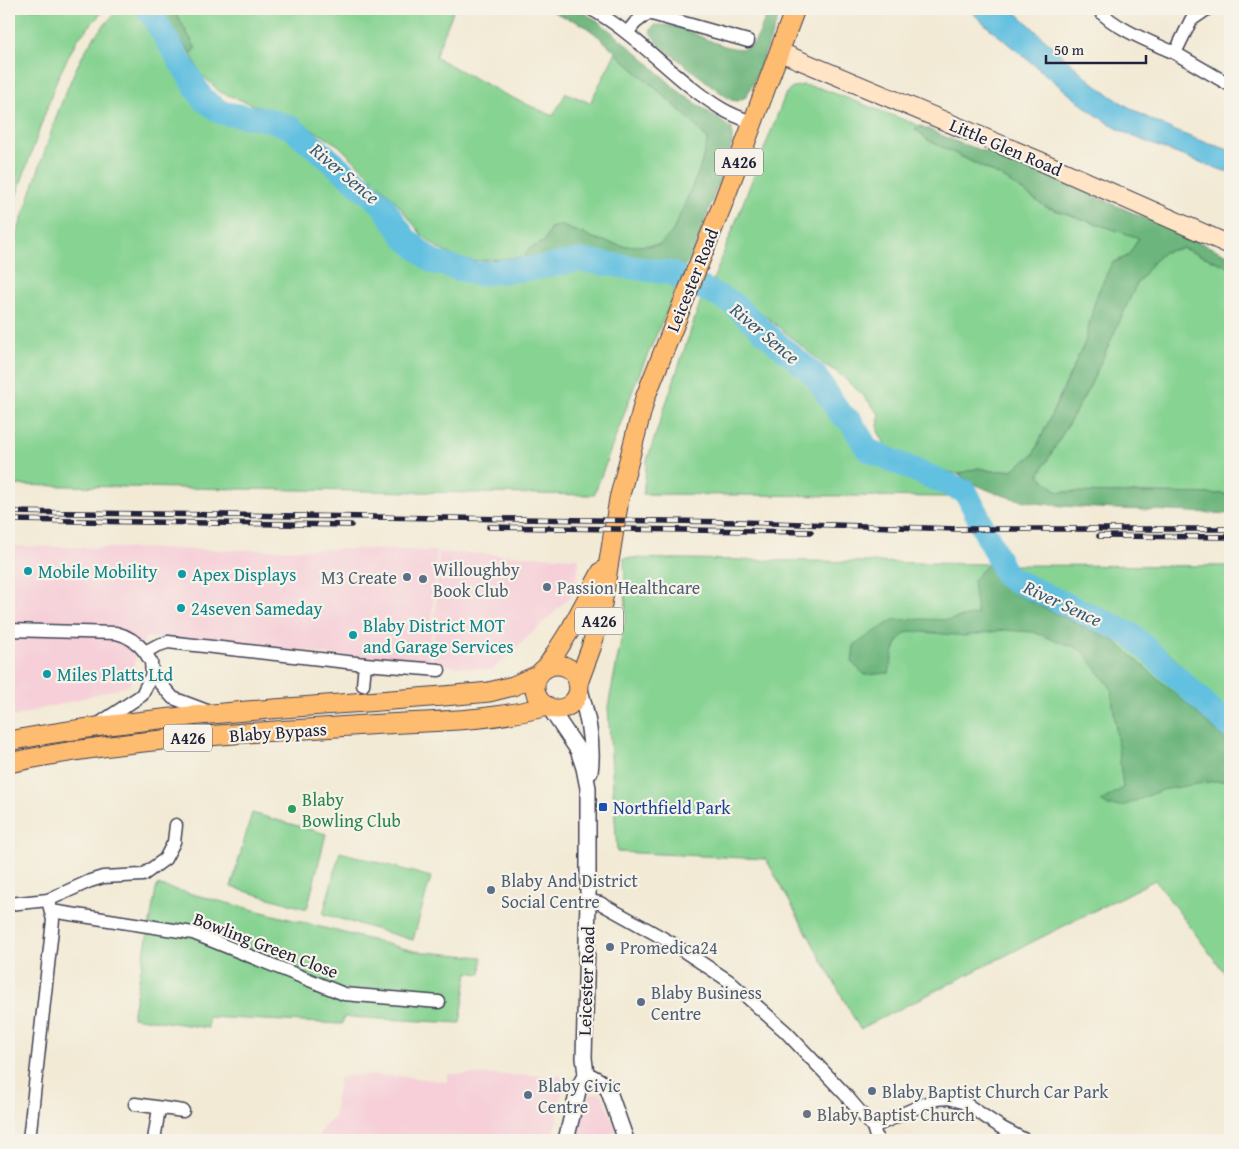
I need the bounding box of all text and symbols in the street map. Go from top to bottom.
scale bar [1046,32,1146,64]
text: 50 m [1054,39,1085,60]
street label: Little Glen Road [946,111,1067,183]
water label: River Sence [303,135,386,211]
road number: A426 [715,148,763,176]
street label: Leicester Road [659,224,725,336]
water label: River Sence [723,295,806,371]
place label: Willoughby Book Club [433,556,520,604]
place label: Mobile Mobility [38,558,158,585]
place label: Apex Displays [192,561,296,588]
place label: M3 Create [321,564,397,591]
marker: Mobile Mobility [22,565,34,577]
marker: Apex Displays [176,568,188,580]
marker: M3 Create [401,571,413,583]
water label: River Sence [1018,572,1107,633]
marker: Willoughby Book Club [417,573,429,585]
place label: Passion Healthcare [557,574,700,601]
marker: Passion Healthcare [541,581,553,593]
place label: 24seven Sameday [191,595,323,622]
marker: 24seven Sameday [175,602,187,614]
road number: A426 [575,608,623,634]
place label: Blaby District MOT and Garage Services [363,612,514,660]
marker: Blaby District MOT and Garage Services [347,629,359,641]
place label: Miles Platts Ltd [57,661,174,688]
marker: Miles Platts Ltd [41,668,53,680]
street label: Blaby Bypass [228,715,328,749]
road number: A426 [164,724,212,751]
place label: Blaby Bowling Club [302,786,401,834]
place label: Northfield Park [613,794,731,821]
marker: Northfield Park [597,801,609,813]
marker: Blaby Bowling Club [286,803,298,815]
place label: Blaby And District Social Centre [501,867,639,915]
marker: Blaby And District Social Centre [485,884,497,896]
street label: Bowling Green Close [190,905,342,985]
street label: Leicester Road [571,925,601,1036]
place label: Promedica24 [620,934,718,961]
marker: Promedica24 [604,941,616,953]
place label: Blaby Business Centre [651,979,762,1027]
marker: Blaby Business Centre [635,996,647,1008]
place label: Blaby Civic Centre [538,1072,621,1120]
place label: Blaby Baptist Church Car Park [882,1078,1109,1105]
marker: Blaby Baptist Church Car Park [866,1085,878,1097]
marker: Blaby Civic Centre [522,1089,534,1101]
place label: Blaby Baptist Church [817,1101,975,1128]
marker: Blaby Baptist Church [801,1108,813,1120]

